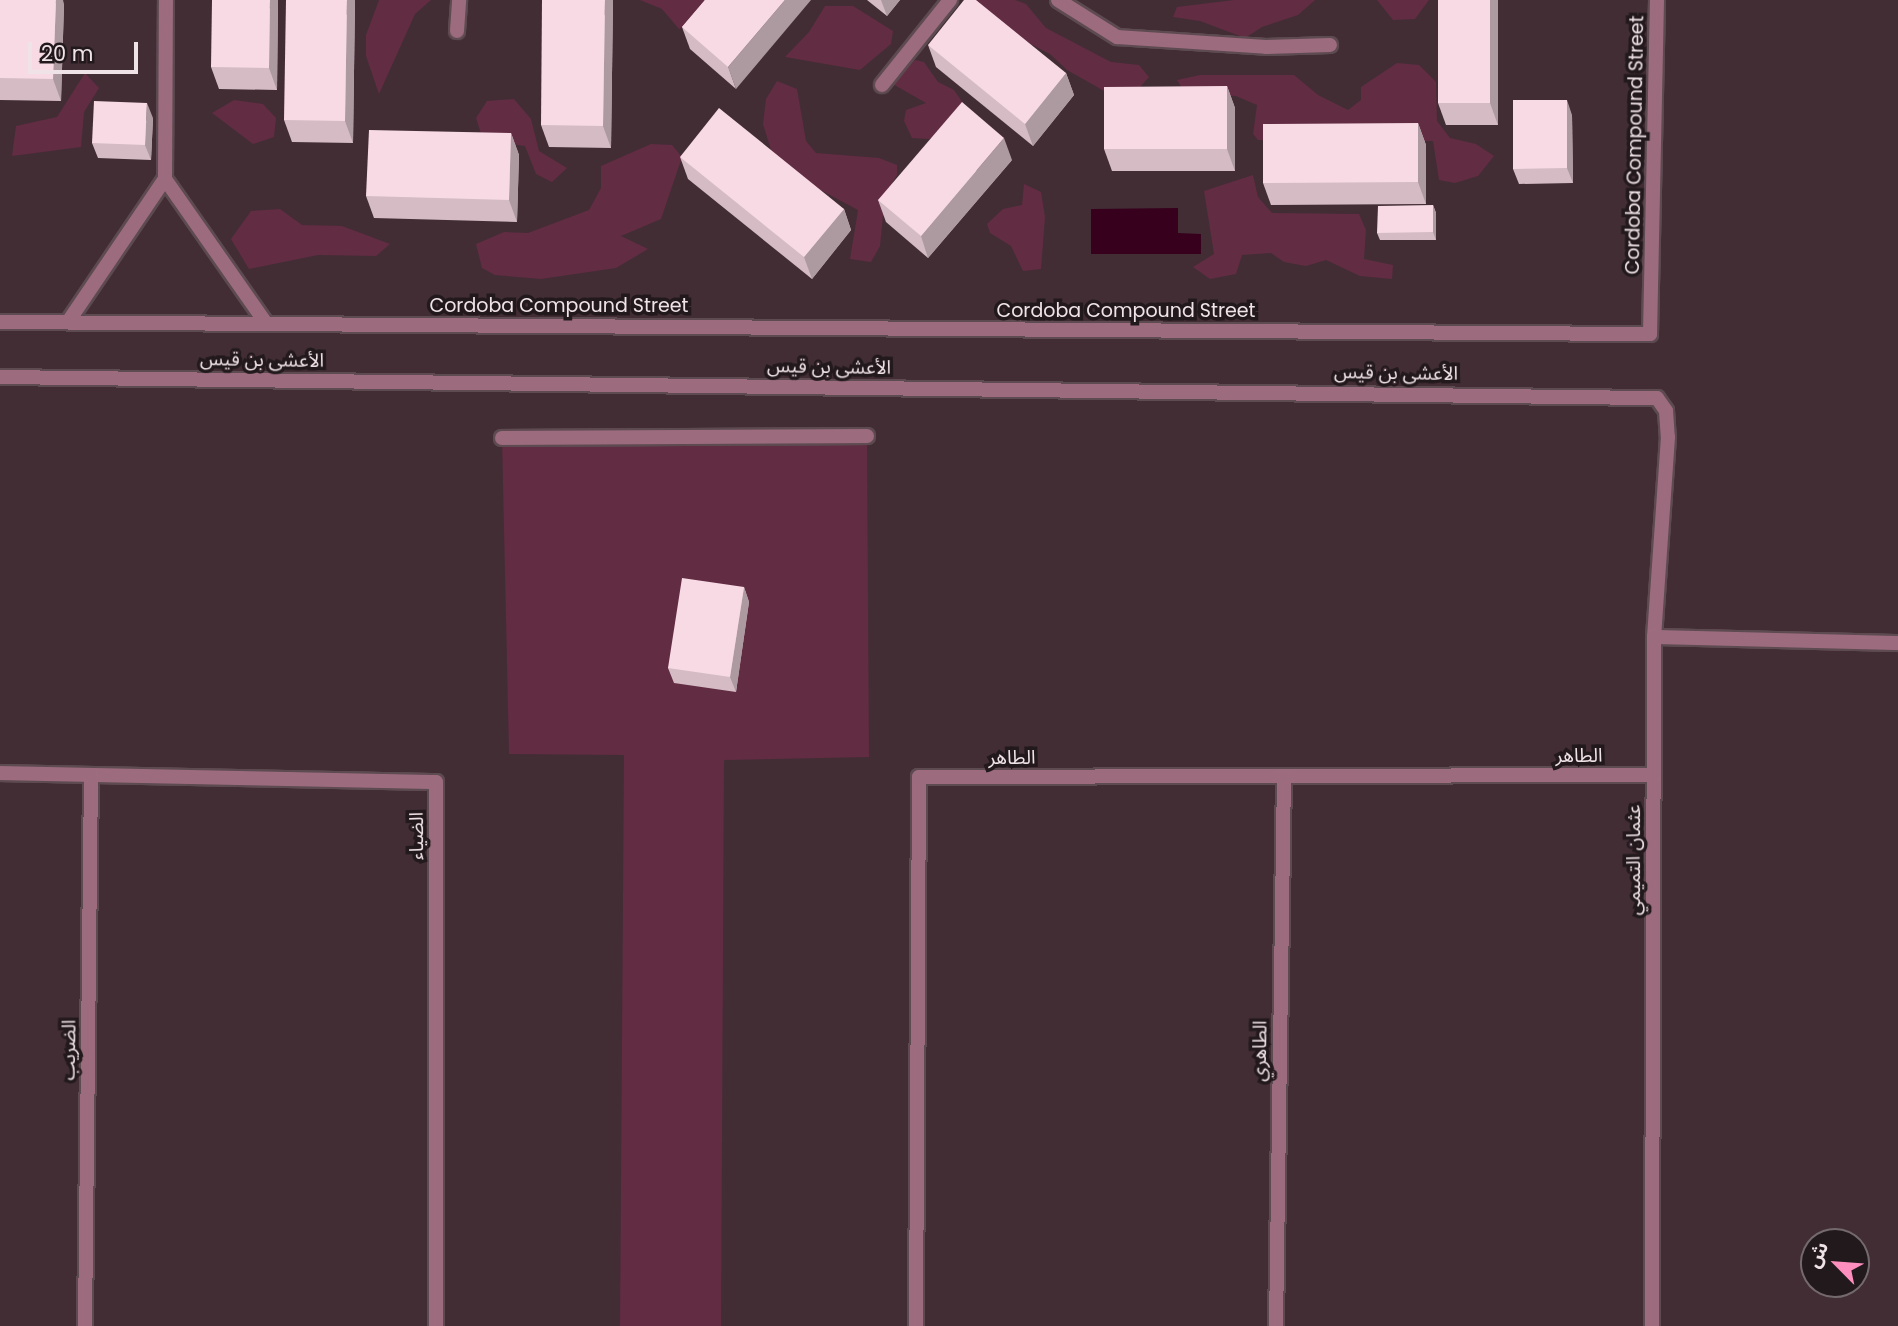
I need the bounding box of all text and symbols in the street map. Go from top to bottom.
street label: Cordoba Compound Street [1621,15,1649,275]
scale bar [32,28,142,72]
text: 20 m [41,39,94,68]
street label: Cordoba Compound Street [430,295,688,317]
street label: Cordoba Compound Street [997,300,1255,322]
street label: الأعشى بن قيس [200,348,324,372]
street label: الأعشى بن قيس [767,355,891,379]
street label: الأعشى بن قيس [1334,361,1458,385]
street label: الطاهر [1556,745,1602,767]
street label: الطاهر [989,747,1035,769]
street label: عثمان التميمي [1623,805,1645,915]
street label: الضياء [406,812,428,860]
street label: الضريب [57,1019,81,1081]
street label: الطاهري [1248,1020,1272,1082]
north arrow [1800,1228,1870,1298]
text: ش [1800,1237,1835,1272]

